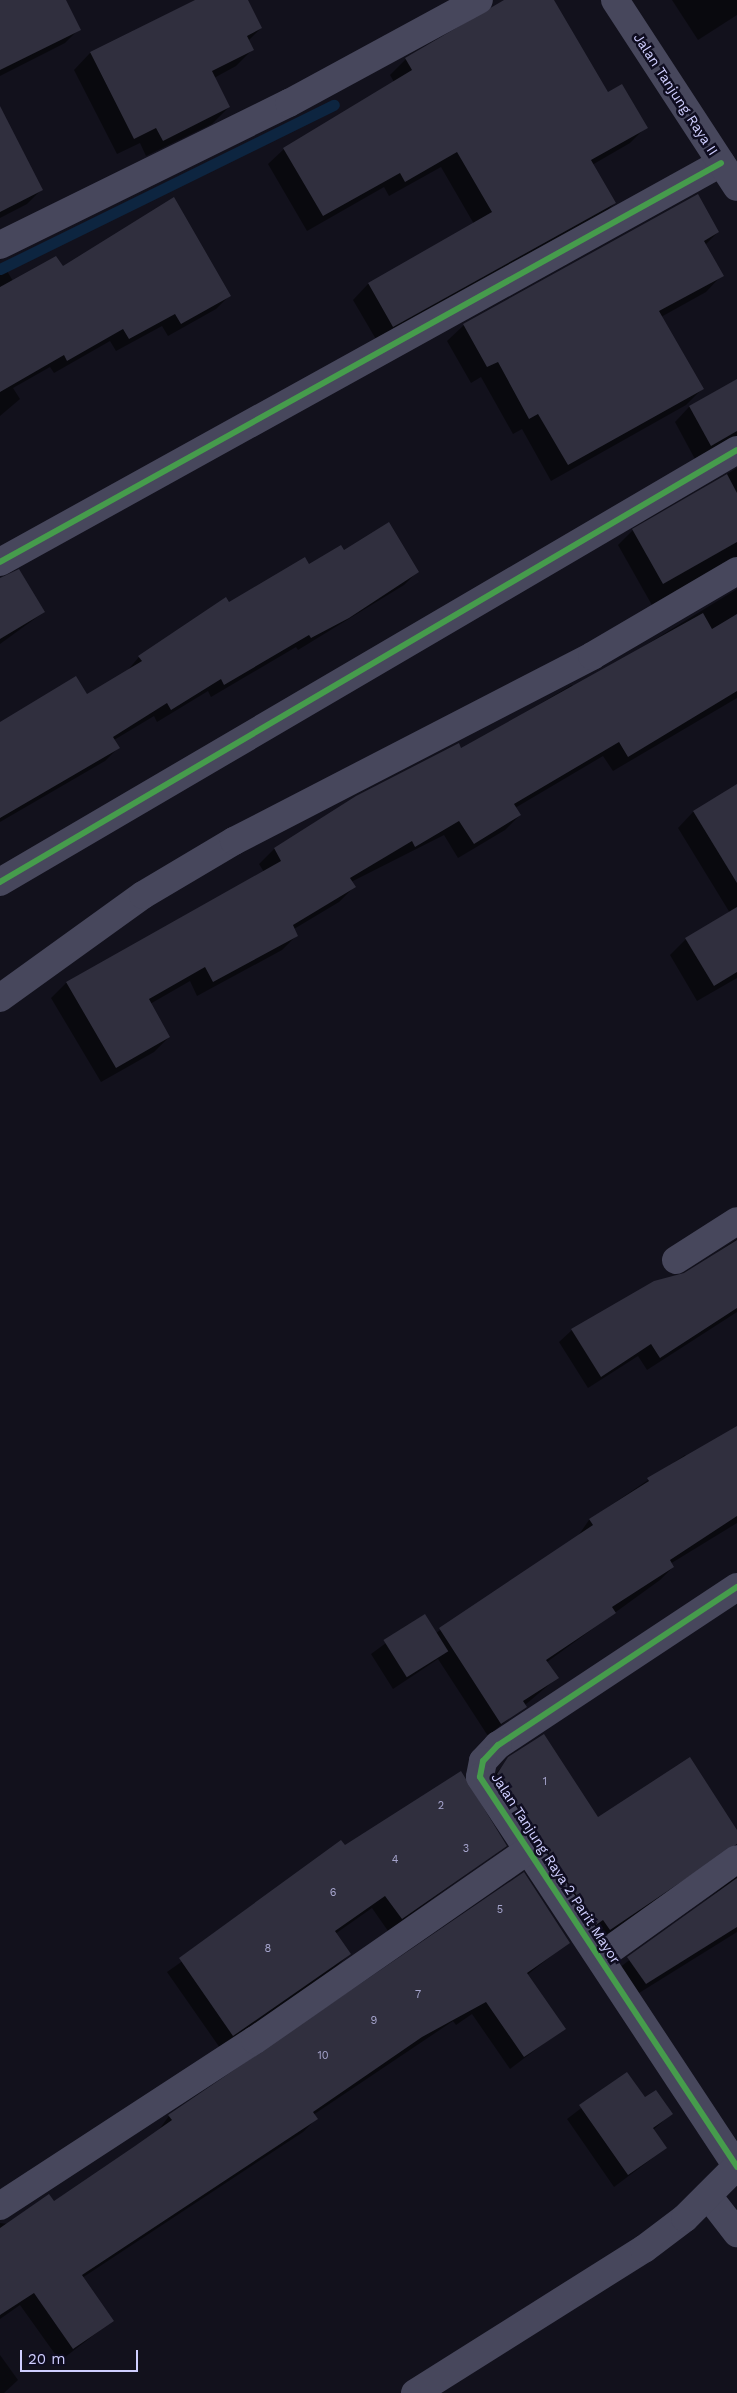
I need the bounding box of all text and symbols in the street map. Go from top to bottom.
street label: Jalan Tanjung Raya II [630,29,722,159]
street label: Jalan Tanjung Raya 2 Parit Mayor [488,1769,624,1967]
house number: 1 [543,1775,547,1789]
house number: 2 [438,1799,444,1813]
house number: 3 [463,1842,469,1856]
house number: 4 [392,1853,398,1867]
house number: 6 [330,1886,336,1900]
house number: 5 [497,1903,503,1917]
house number: 8 [265,1942,271,1956]
house number: 7 [415,1988,421,2002]
house number: 9 [371,2014,377,2028]
house number: 10 [317,2049,329,2063]
scale bar [22,2340,140,2372]
text: 20 m [28,2350,66,2368]

